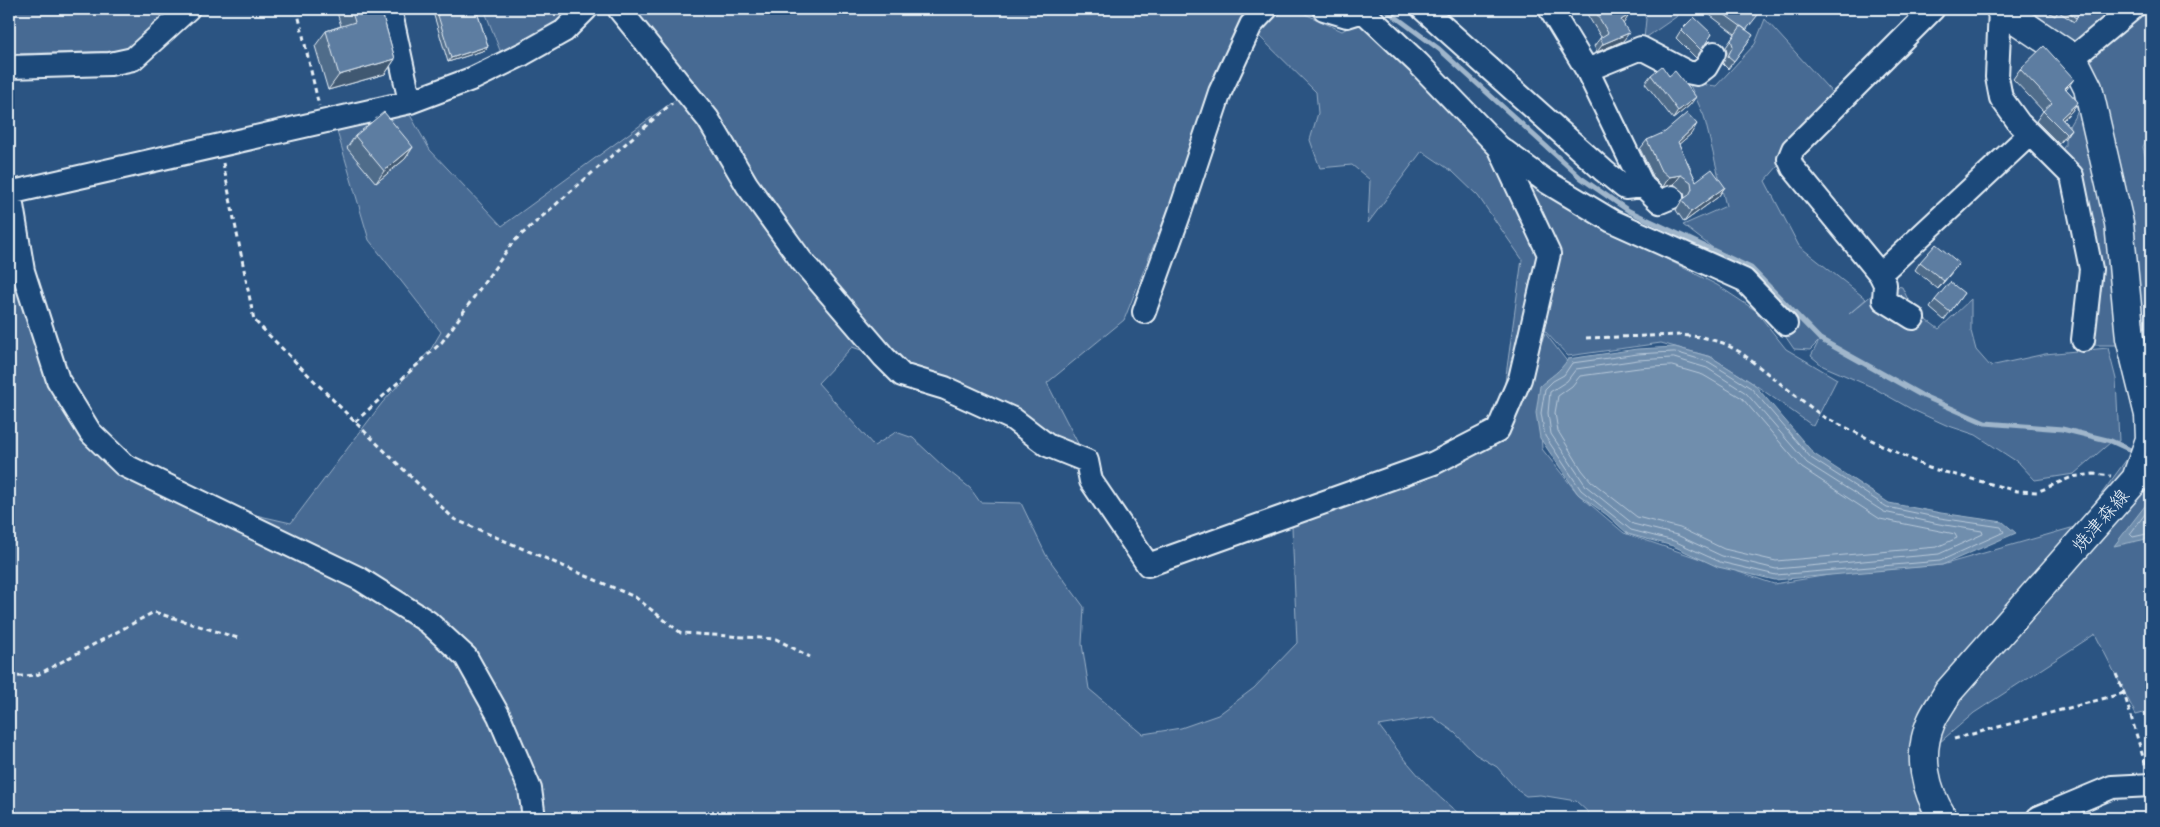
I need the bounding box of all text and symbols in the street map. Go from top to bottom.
street label: 焼津森線 [2067,484,2134,557]

